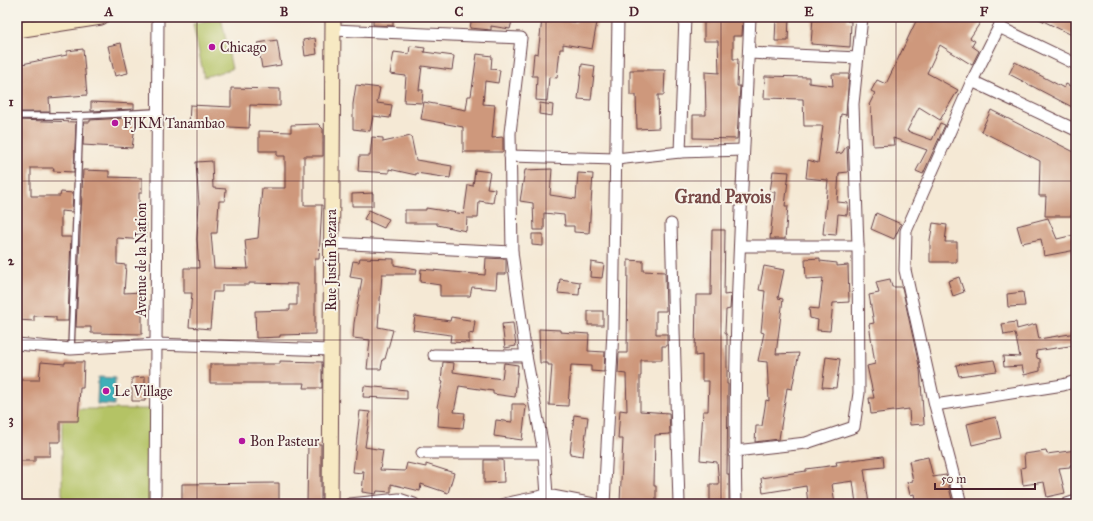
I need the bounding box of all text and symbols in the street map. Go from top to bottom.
text: A [104,4,114,20]
text: B [280,4,289,20]
text: C [455,4,464,20]
text: D [629,4,639,20]
text: E [804,4,814,20]
text: F [980,4,989,20]
place label: Chicago [220,39,267,56]
marker: Chicago [207,42,217,52]
text: 1 [8,94,14,110]
place label: FJKM Tanambao [123,115,225,133]
marker: FJKM Tanambao [110,118,120,128]
district label: Grand Pavois [675,186,772,208]
street label: Avenue de la Nation [133,202,150,318]
street label: Rue Justin Bezara [323,209,341,311]
text: 2 [8,253,15,269]
place label: Le Village [114,383,173,400]
marker: Le Village [101,386,111,396]
text: 3 [8,412,14,428]
place label: Bon Pasteur [250,433,320,450]
marker: Bon Pasteur [237,436,247,446]
scale bar [935,465,1035,491]
text: 50 m [941,472,966,486]

